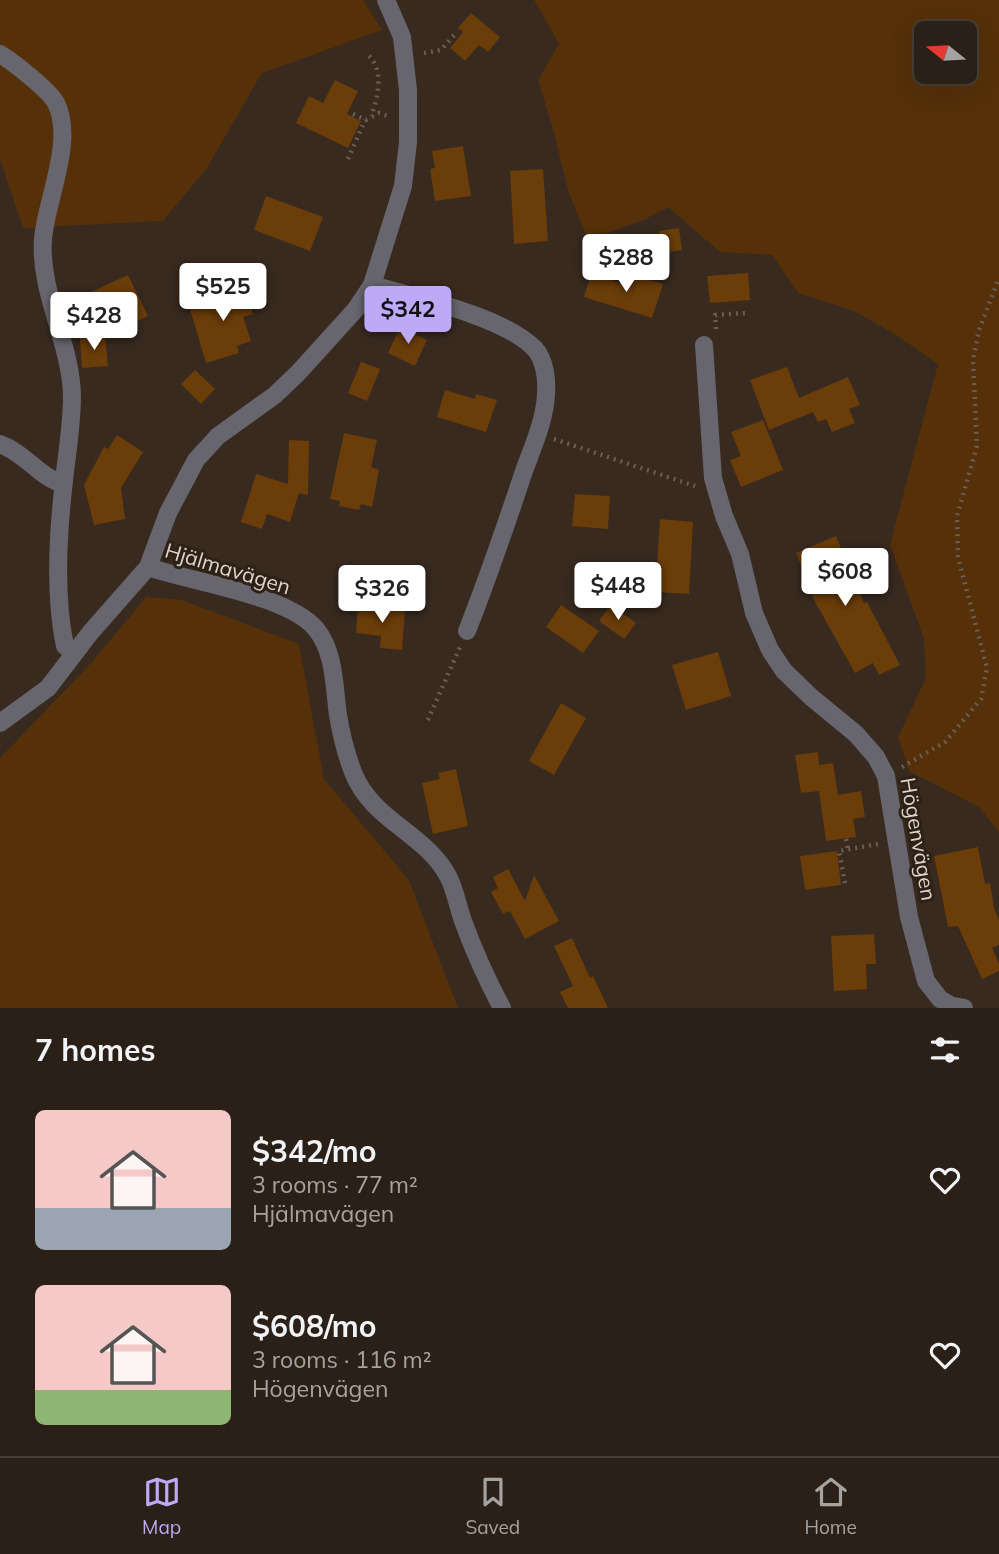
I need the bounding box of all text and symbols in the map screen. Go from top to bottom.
north arrow [914,21,976,84]
map controls [914,21,977,84]
pin: $288 [585,234,667,294]
text: $288 [598,242,654,271]
pin: $525 [182,264,264,323]
text: $525 [195,271,251,300]
pin: $342 [367,286,449,346]
pin: $428 [53,292,135,352]
text: $342 [380,294,436,323]
text: $428 [66,300,122,329]
street label: Hjälmavägen [162,537,294,599]
pin: $608 [804,548,886,608]
text: $608 [817,556,873,585]
pin: $448 [577,562,659,622]
pin: $326 [341,566,423,625]
text: $448 [590,570,646,599]
text: $326 [354,573,410,602]
street label: Högenvägen [895,775,943,903]
text: 7 homes [35,1031,156,1069]
icon: filters [926,1031,964,1069]
text: $342/mo [252,1132,376,1170]
icon: home [91,1138,175,1222]
icon: heart [926,1161,964,1199]
text: 3 rooms · 77 m² [252,1170,418,1199]
text: Hjälmavägen [252,1199,394,1228]
text: $608/mo [252,1307,376,1345]
icon: home [91,1313,175,1397]
icon: heart [926,1336,964,1374]
text: 3 rooms · 116 m² [252,1345,432,1374]
text: Högenvägen [252,1374,388,1403]
tab: Map [142,1473,181,1539]
tab: Saved [465,1473,520,1539]
tab: Home [804,1473,857,1539]

